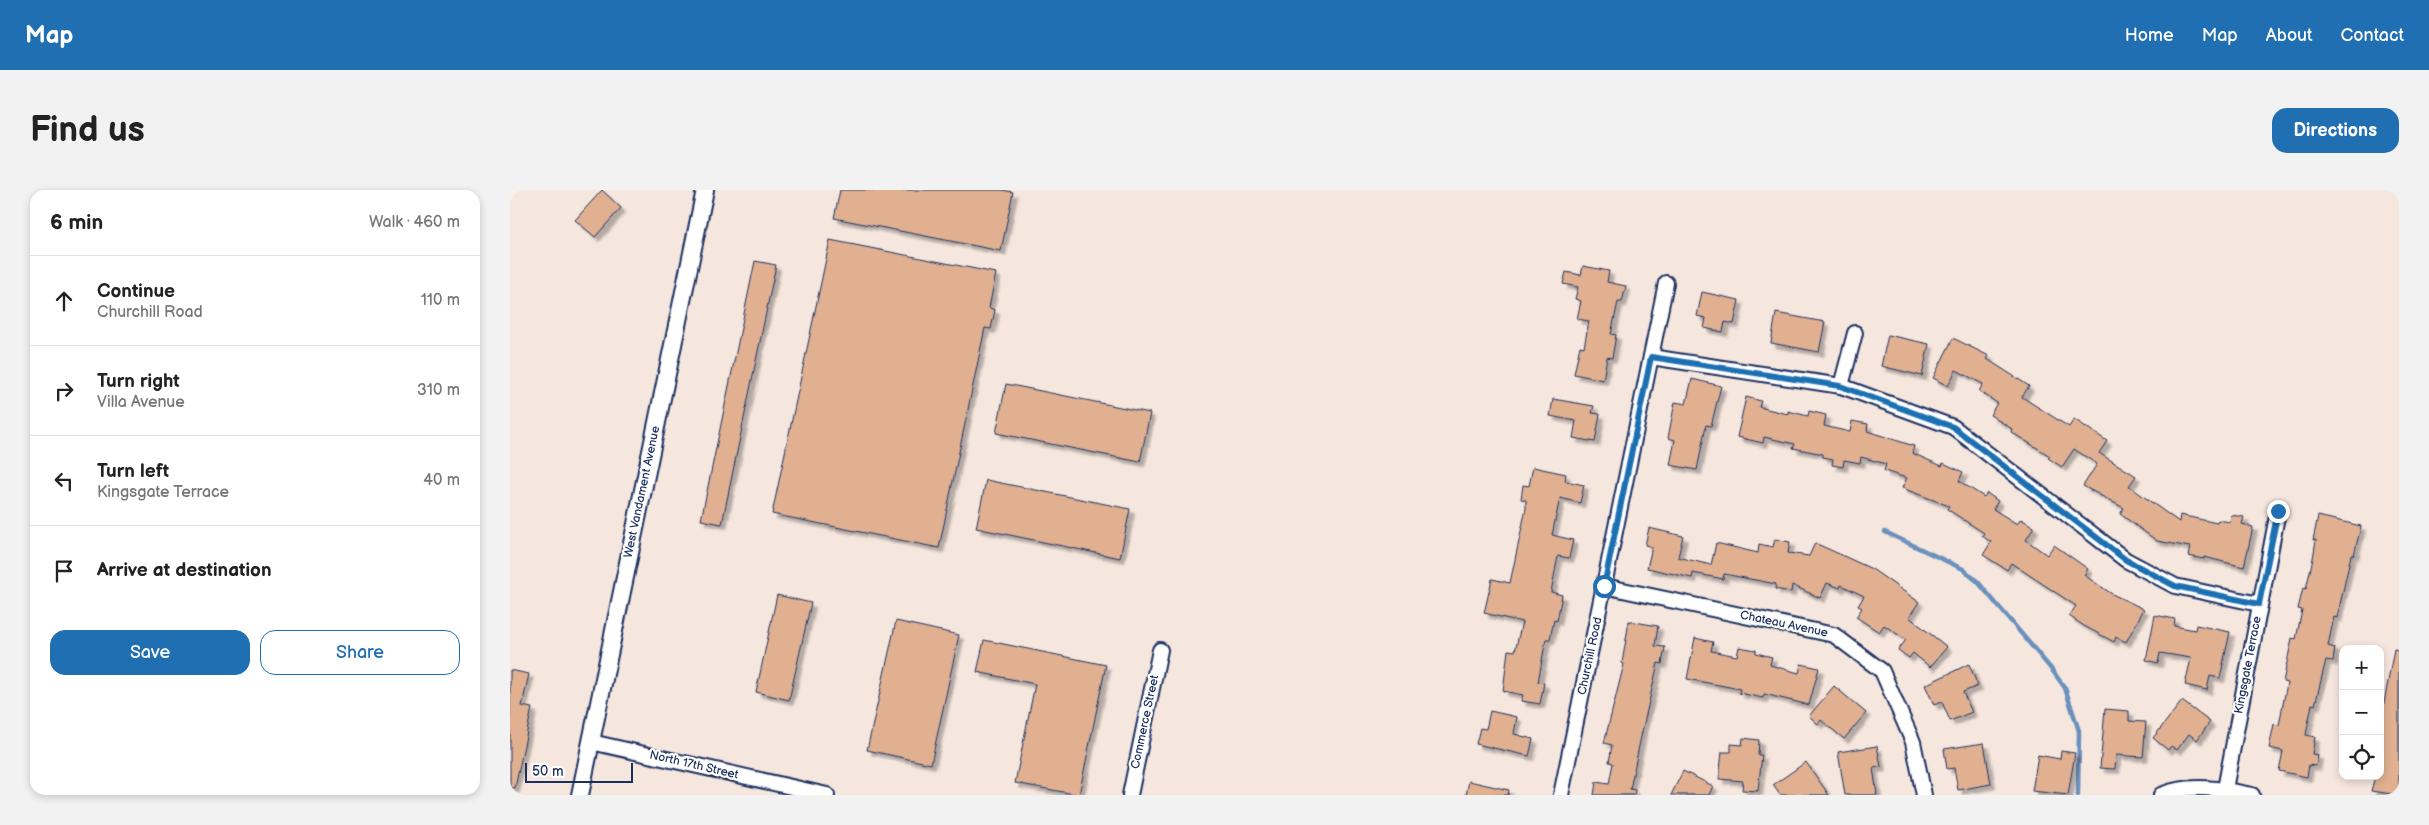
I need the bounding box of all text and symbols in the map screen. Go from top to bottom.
text: Map [25,21,73,50]
text: Home [2125,25,2174,46]
text: Map [2202,25,2238,46]
text: About [2266,25,2313,46]
text: Contact [2341,25,2404,46]
button: Directions [2272,108,2399,153]
text: Find us [30,109,145,152]
text: 6 min [50,210,103,235]
text: Walk · 460 m [369,213,460,232]
text: Continue [97,280,175,303]
icon: ahead [50,287,78,315]
text: 110 m [421,291,460,310]
text: Churchill Road [97,303,203,322]
text: Turn right [97,370,180,393]
icon: right [50,377,78,405]
text: 310 m [417,381,460,400]
text: Villa Avenue [97,393,185,412]
street label: West Vandament Avenue [621,425,663,559]
text: Turn left [97,460,169,483]
icon: left [50,467,78,495]
text: 40 m [423,471,460,490]
text: Kingsgate Terrace [97,483,229,502]
route end [2267,500,2290,523]
icon: arrive [50,557,78,585]
text: Arrive at destination [97,559,272,582]
route start [1593,575,1616,598]
street label: Chateau Avenue [1739,607,1829,641]
street label: Kingsgate Terrace [2231,615,2265,715]
street label: Churchill Road [1574,616,1606,696]
button: Save [50,630,250,675]
button: Share [260,630,460,675]
map controls [2339,645,2384,780]
button: + [2339,645,2384,690]
street label: Commerce Street [1128,673,1162,770]
button: − [2339,690,2384,735]
button: locate [2339,735,2384,780]
street label: North 17th Street [648,747,740,783]
scale bar [525,760,632,783]
text: 50 m [532,763,564,780]

